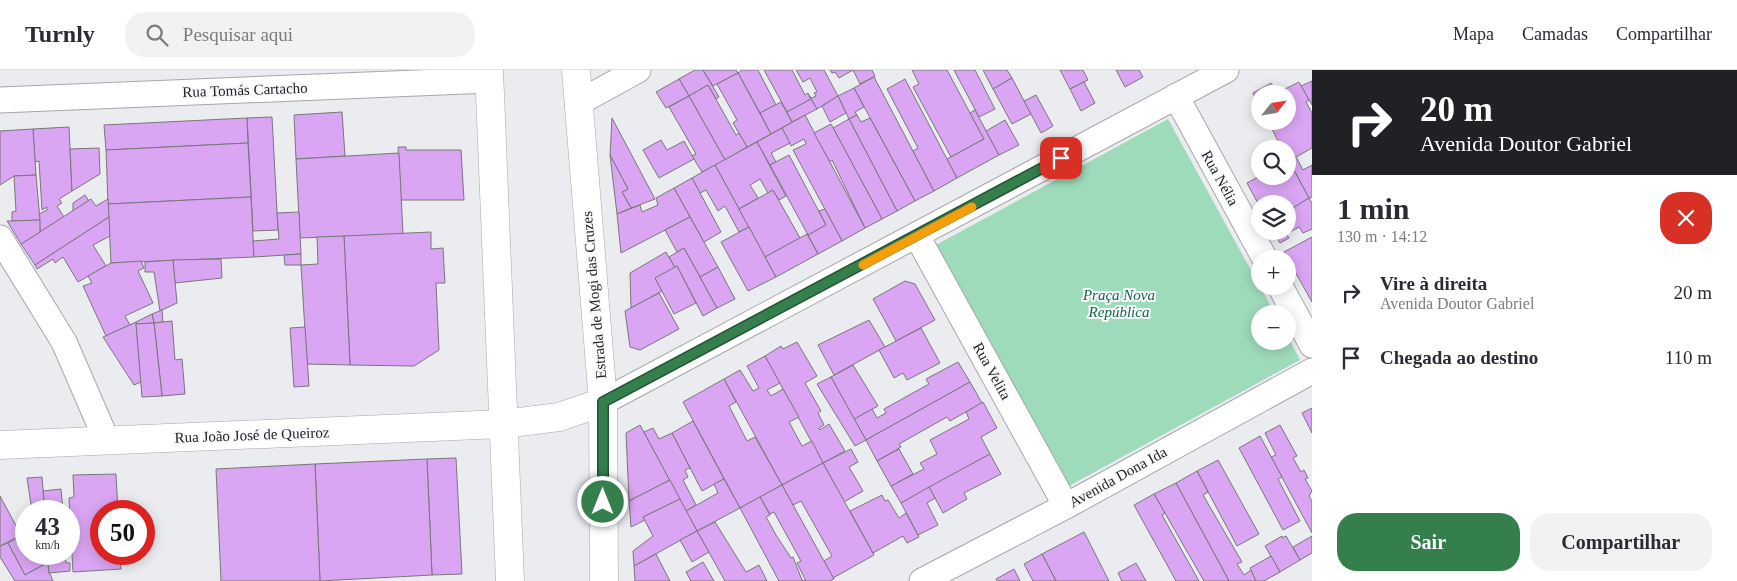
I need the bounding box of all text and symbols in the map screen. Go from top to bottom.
search box [125,12,475,57]
text: Turnly [25,21,95,47]
icon: search [143,21,171,49]
text: Pesquisar aqui [183,24,293,45]
text: Mapa [1453,24,1494,44]
text: Camadas [1522,24,1588,44]
text: Compartilhar [1616,24,1712,44]
street label: Rua Tomás Cartacho [182,80,308,100]
north arrow [1251,85,1296,130]
map controls [1251,85,1296,350]
icon: right [1337,90,1402,155]
text: 20 m [1420,90,1493,129]
text: Avenida Doutor Gabriel [1420,131,1632,156]
pin [1040,137,1082,179]
button: search [1251,140,1296,185]
icon: arrive [1047,144,1075,172]
street label: Rua Nélia [1198,148,1242,209]
text: 1 min [1337,192,1410,225]
button: close [1660,192,1712,244]
button: layers [1251,195,1296,240]
street label: Estrada de Mogi das Cruzes [579,210,609,380]
text: 130 m · 14:12 [1337,228,1427,245]
button: + [1251,250,1296,295]
text: Vire à direita [1380,273,1487,294]
icon: right [1337,279,1365,307]
text: 20 m [1673,282,1712,303]
park label: Praça Nova República [1082,287,1155,320]
text: Avenida Doutor Gabriel [1380,295,1534,312]
button: − [1251,305,1296,350]
street label: Rua Velita [970,340,1014,403]
icon: arrive [1337,344,1365,372]
text: Chegada ao destino [1380,347,1538,368]
text: 110 m [1665,347,1712,368]
street label: Rua João José de Queiroz [174,424,330,446]
street label: Avenida Dona Ida [1067,443,1170,510]
position arrow [576,475,628,527]
speed limit sign: 50 [90,500,155,565]
text: 43 [35,513,60,540]
button: Sair [1337,513,1520,571]
button: Compartilhar [1530,513,1712,571]
text: km/h [35,538,60,552]

